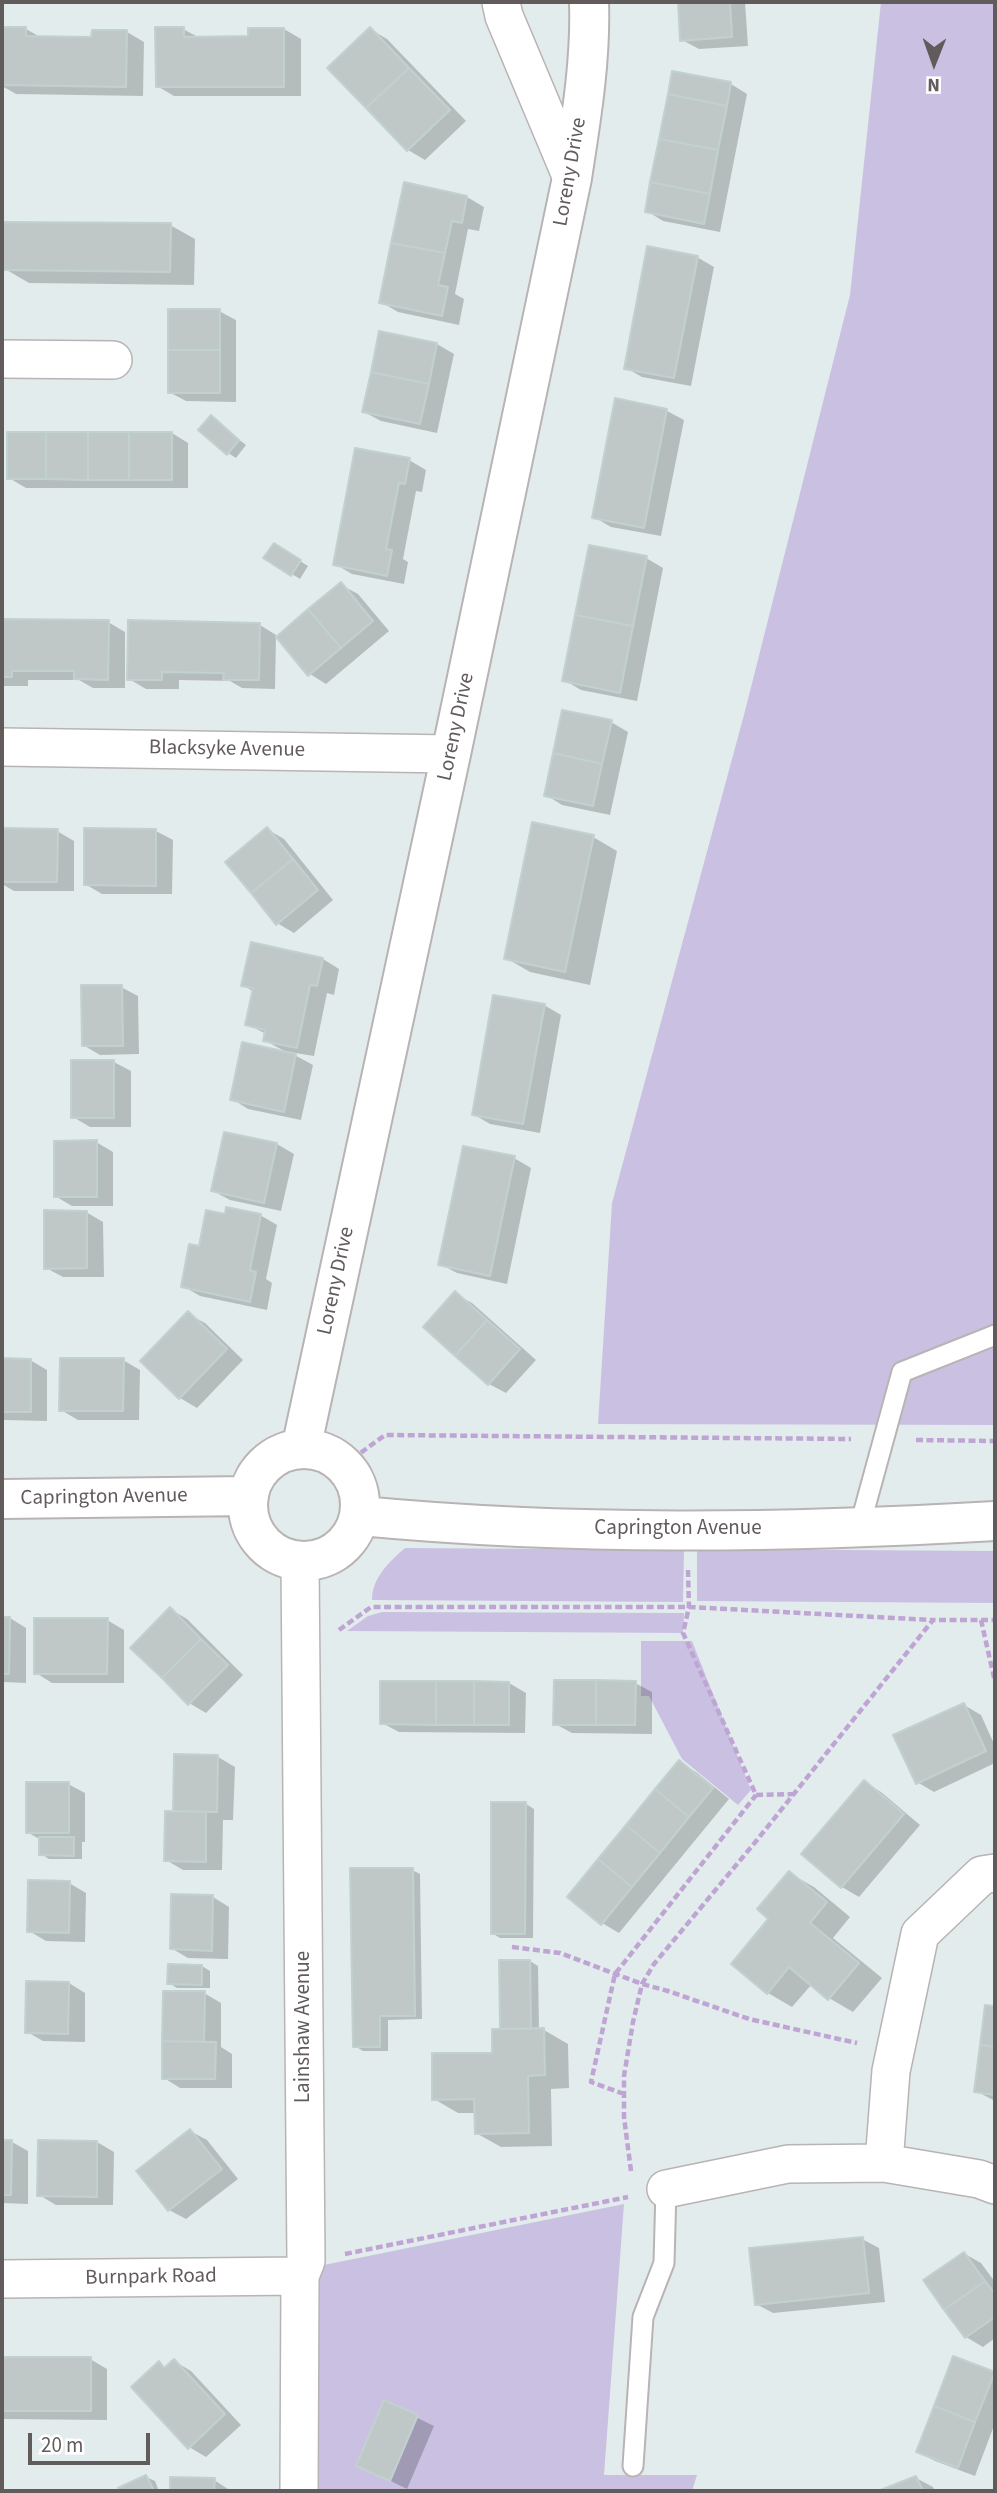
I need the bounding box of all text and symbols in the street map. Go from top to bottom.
north arrow [899,28,969,98]
text: N [927,71,940,98]
street label: Loreny Drive [549,116,593,228]
street label: Loreny Drive [433,671,481,783]
street label: Blacksyke Avenue [149,736,305,764]
street label: Loreny Drive [313,1225,361,1337]
street label: Caprington Avenue [20,1484,188,1512]
street label: Caprington Avenue [594,1516,762,1542]
street label: Lainshaw Avenue [291,1951,317,2103]
street label: Burnpark Road [85,2264,217,2292]
scale bar [32,2420,154,2464]
text: 20 m [41,2430,83,2460]

